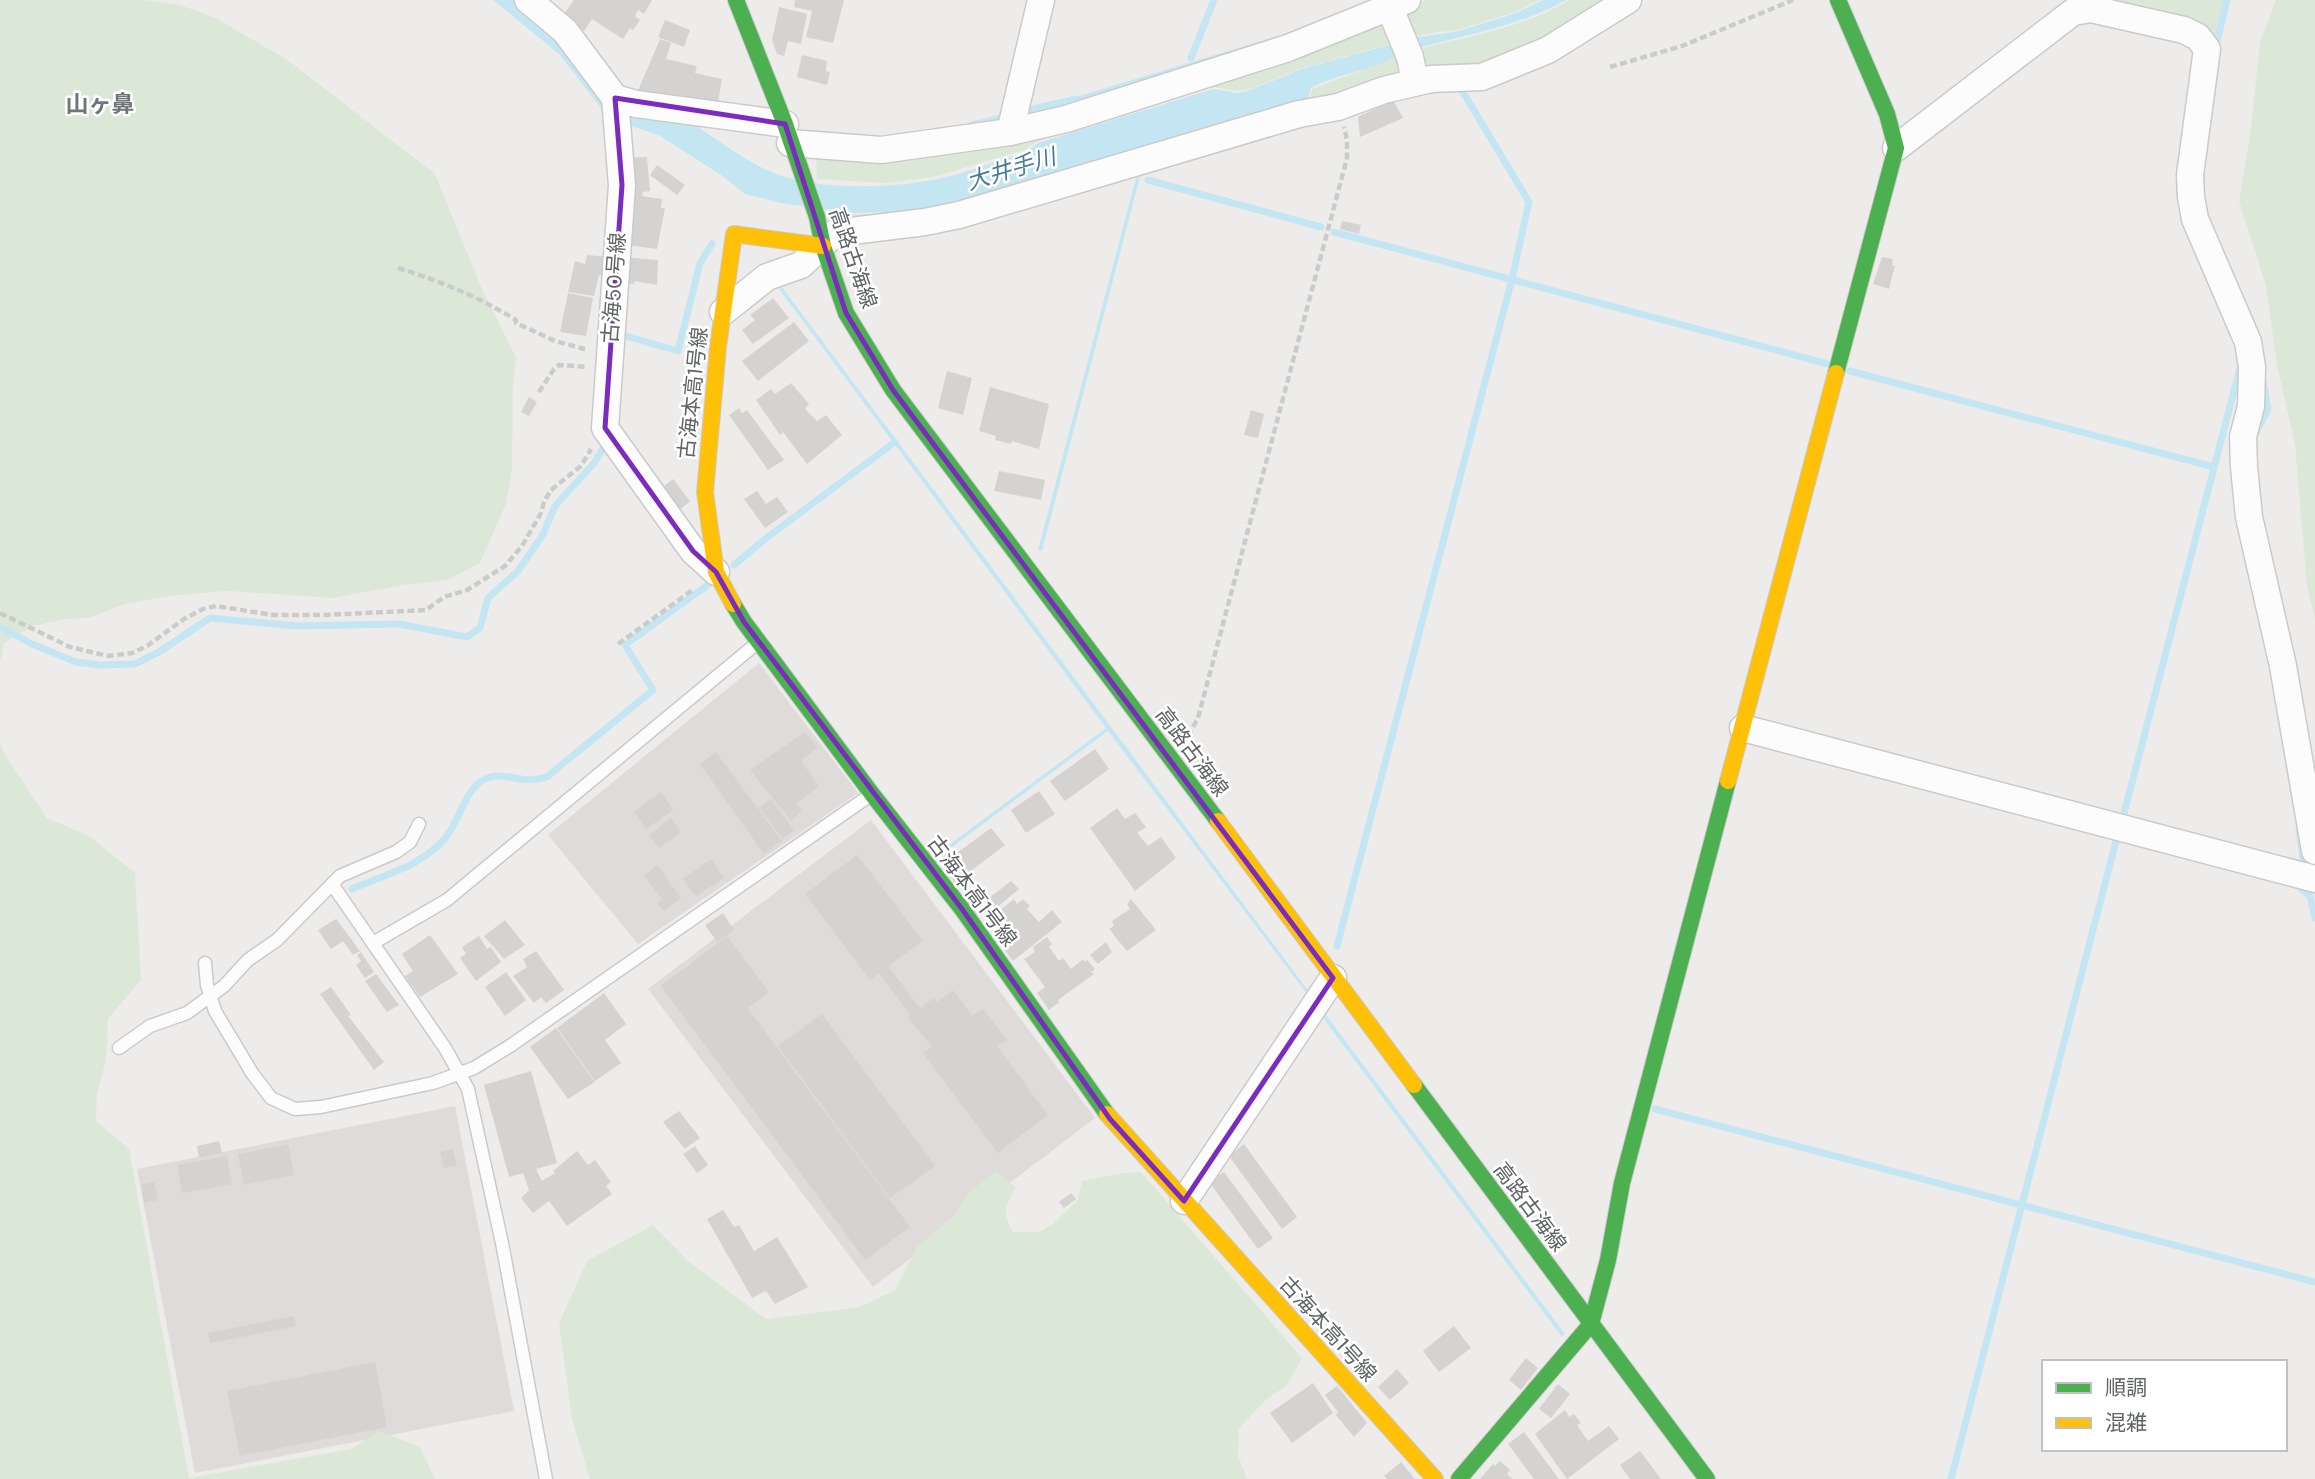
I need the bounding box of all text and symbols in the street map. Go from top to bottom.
district label: 山ヶ鼻 [66,89,135,119]
water label: 大井手川 [963,140,1062,197]
street label: 高路古海線 [823,204,883,312]
street label: 古海50号線 [596,232,632,344]
street label: 古海本高1号線 [672,326,714,460]
street label: 高路古海線 [1149,702,1235,802]
street label: 古海本高1号線 [921,830,1023,952]
street label: 高路古海線 [1487,1157,1573,1257]
street label: 古海本高1号線 [1273,1270,1383,1388]
legend [2042,1360,2287,1451]
text: 順調 [2105,1374,2147,1402]
text: 混雑 [2105,1409,2147,1437]

